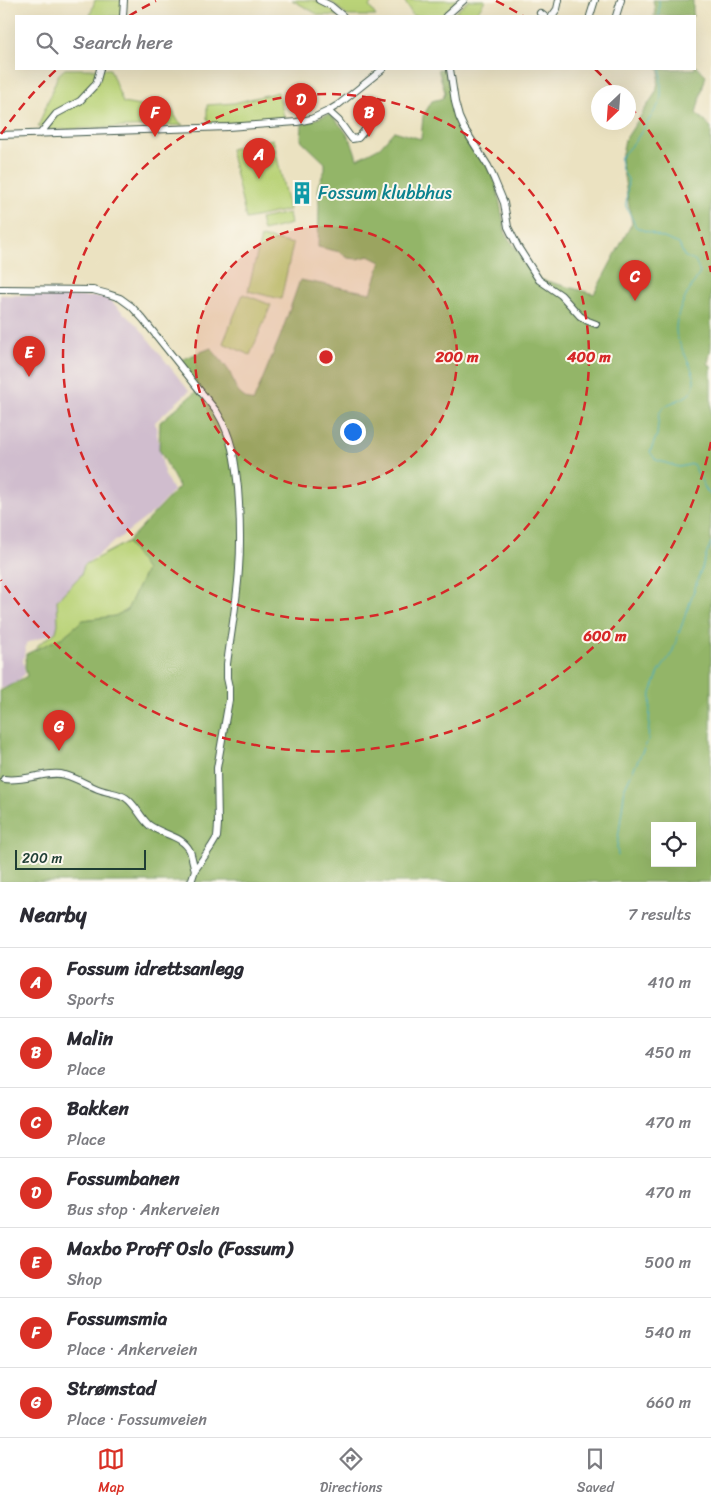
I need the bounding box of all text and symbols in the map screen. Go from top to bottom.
search box [15,15,696,70]
text: Search here [73,26,173,59]
icon: search [33,29,61,57]
pin: D [285,83,317,124]
north arrow [591,85,636,130]
pin: F [139,96,171,137]
pin: B [353,96,385,137]
pin: A [243,138,275,179]
place label: Fossum klubbhus [318,177,453,209]
building icon: Fossum klubbhus [289,180,315,206]
pin: C [619,260,651,301]
pin: E [13,336,45,377]
text: 200 m [434,344,479,370]
text: 400 m [566,344,611,370]
centre of rings [317,348,335,366]
your location [340,419,366,445]
text: 600 m [583,623,627,649]
pin: G [43,710,75,751]
map controls [651,822,696,867]
button: locate [651,822,696,867]
text: 200 m [22,846,62,871]
scale bar [15,847,146,870]
text: Nearby [20,896,86,934]
text: 7 results [628,900,691,929]
text: Fossum idrettsanlegg [67,952,244,985]
text: A [31,968,41,997]
text: 410 m [648,968,691,997]
text: Sports [67,985,114,1014]
text: Malin [67,1022,113,1055]
text: B [31,1038,41,1067]
text: 450 m [645,1038,691,1067]
text: Place [67,1055,106,1084]
text: Bakken [67,1092,129,1125]
text: C [31,1108,41,1137]
text: 470 m [645,1108,691,1137]
text: Place [67,1125,106,1154]
text: Fossumbanen [67,1162,180,1195]
text: D [31,1178,41,1207]
text: 470 m [645,1178,691,1207]
text: Bus stop · Ankerveien [67,1195,220,1224]
text: Maxbo Proff Oslo (Fossum) [67,1232,292,1265]
text: E [32,1248,40,1277]
text: 500 m [645,1248,691,1277]
text: Shop [67,1265,102,1294]
text: Fossumsmia [67,1302,167,1335]
text: F [32,1318,40,1347]
text: 540 m [645,1318,691,1347]
text: Place · Ankerveien [67,1335,197,1364]
text: Strømstad [67,1372,156,1405]
text: G [31,1388,41,1417]
text: 660 m [646,1388,691,1417]
text: Place · Fossumveien [67,1405,207,1434]
tab: Map [97,1445,125,1500]
tab: Directions [320,1445,382,1500]
tab: Saved [577,1445,614,1500]

